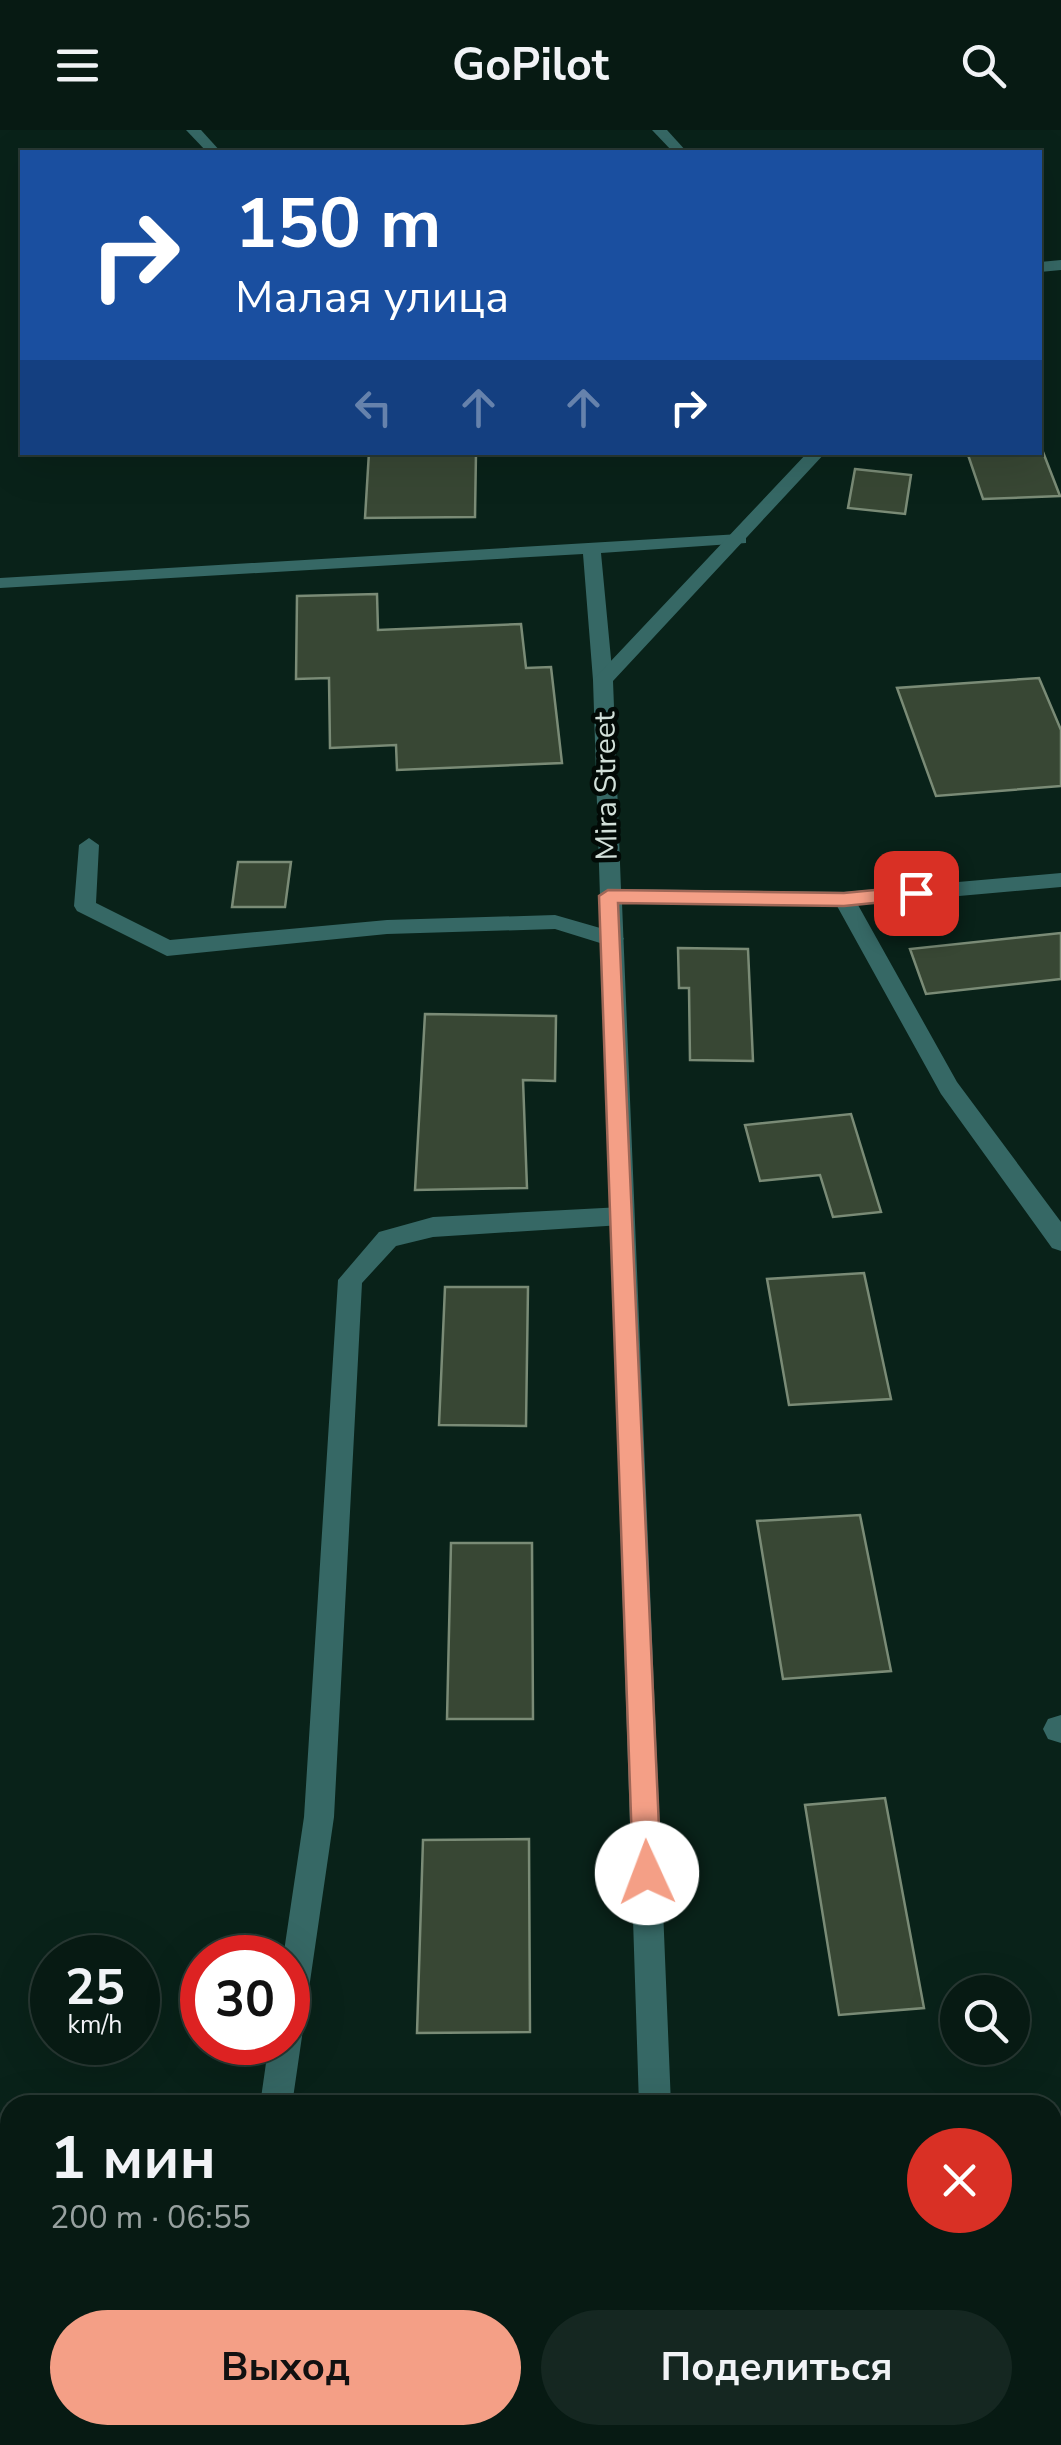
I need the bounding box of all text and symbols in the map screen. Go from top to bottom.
text: GoPilot [452,35,609,96]
icon: menu [50,38,105,93]
icon: search [956,38,1011,93]
text: 150 m [235,176,441,272]
icon: right [70,190,200,320]
text: Малая улица [235,267,509,328]
icon: left [346,380,401,435]
icon: ahead [451,380,506,435]
icon: ahead [556,380,611,435]
icon: right [661,380,716,435]
street label: Mira Street [584,711,628,861]
pin [874,851,959,936]
icon: arrive [889,866,944,921]
position arrow [595,1821,699,1925]
speed limit sign: 30 [180,1935,310,2065]
text: 25 [65,1953,125,2022]
map controls [940,1975,1030,2065]
button: search [940,1975,1030,2065]
text: km/h [67,2008,123,2042]
text: 1 мин [50,2117,216,2199]
button: close [907,2128,1012,2233]
text: 200 m · 06:55 [50,2196,251,2239]
button: Выход [50,2310,521,2425]
button: Поделиться [541,2310,1012,2425]

